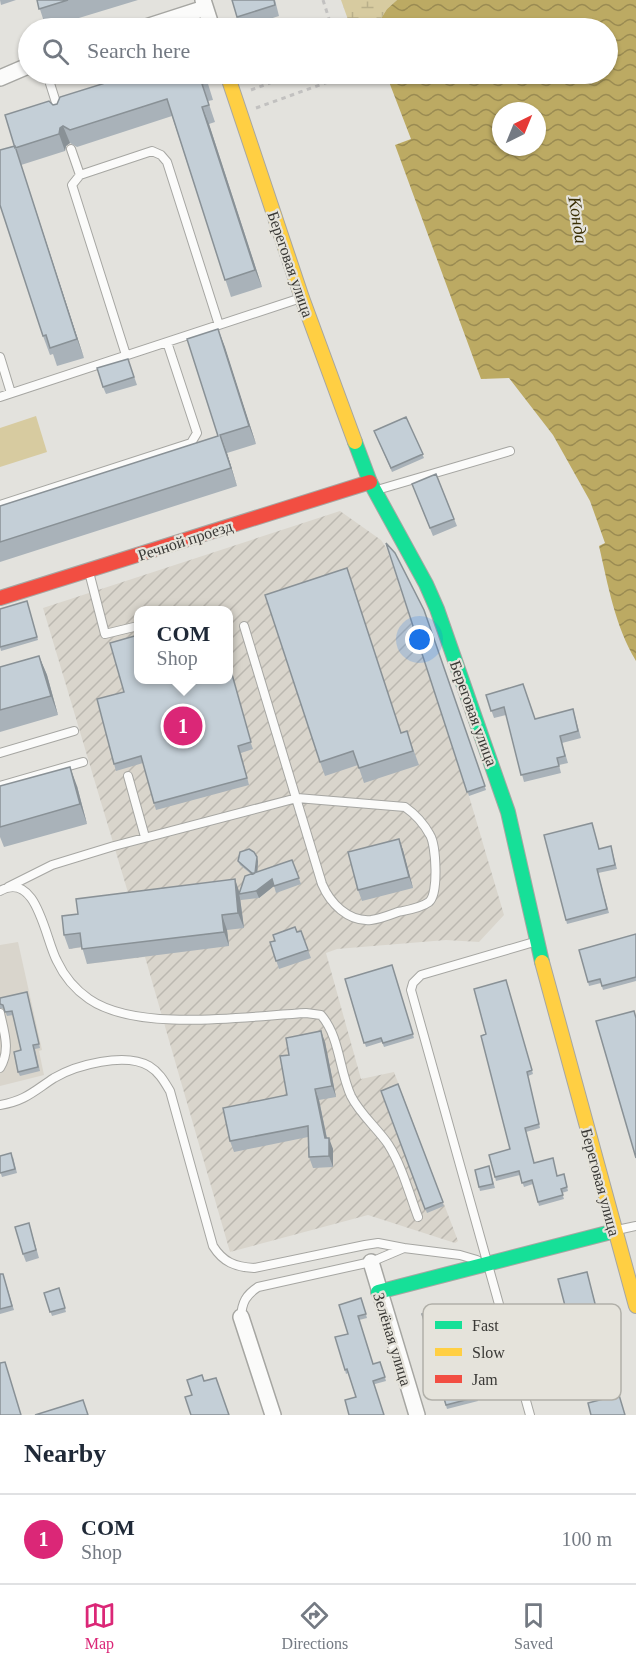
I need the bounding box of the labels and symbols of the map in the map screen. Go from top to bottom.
north arrow [492,102,546,156]
water label: Конда [564,194,592,245]
street label: Береговая улица [263,209,317,320]
street label: Речной проезд [136,517,235,565]
your location [405,625,434,654]
street label: Береговая улица [446,658,500,769]
pin: 1 [164,704,202,748]
street label: Береговая улица [577,1126,623,1238]
street label: Зелёная улица [369,1290,415,1388]
legend [423,1304,621,1400]
text: Fast [472,1317,499,1334]
text: Slow [472,1344,505,1361]
text: Jam [472,1371,498,1388]

